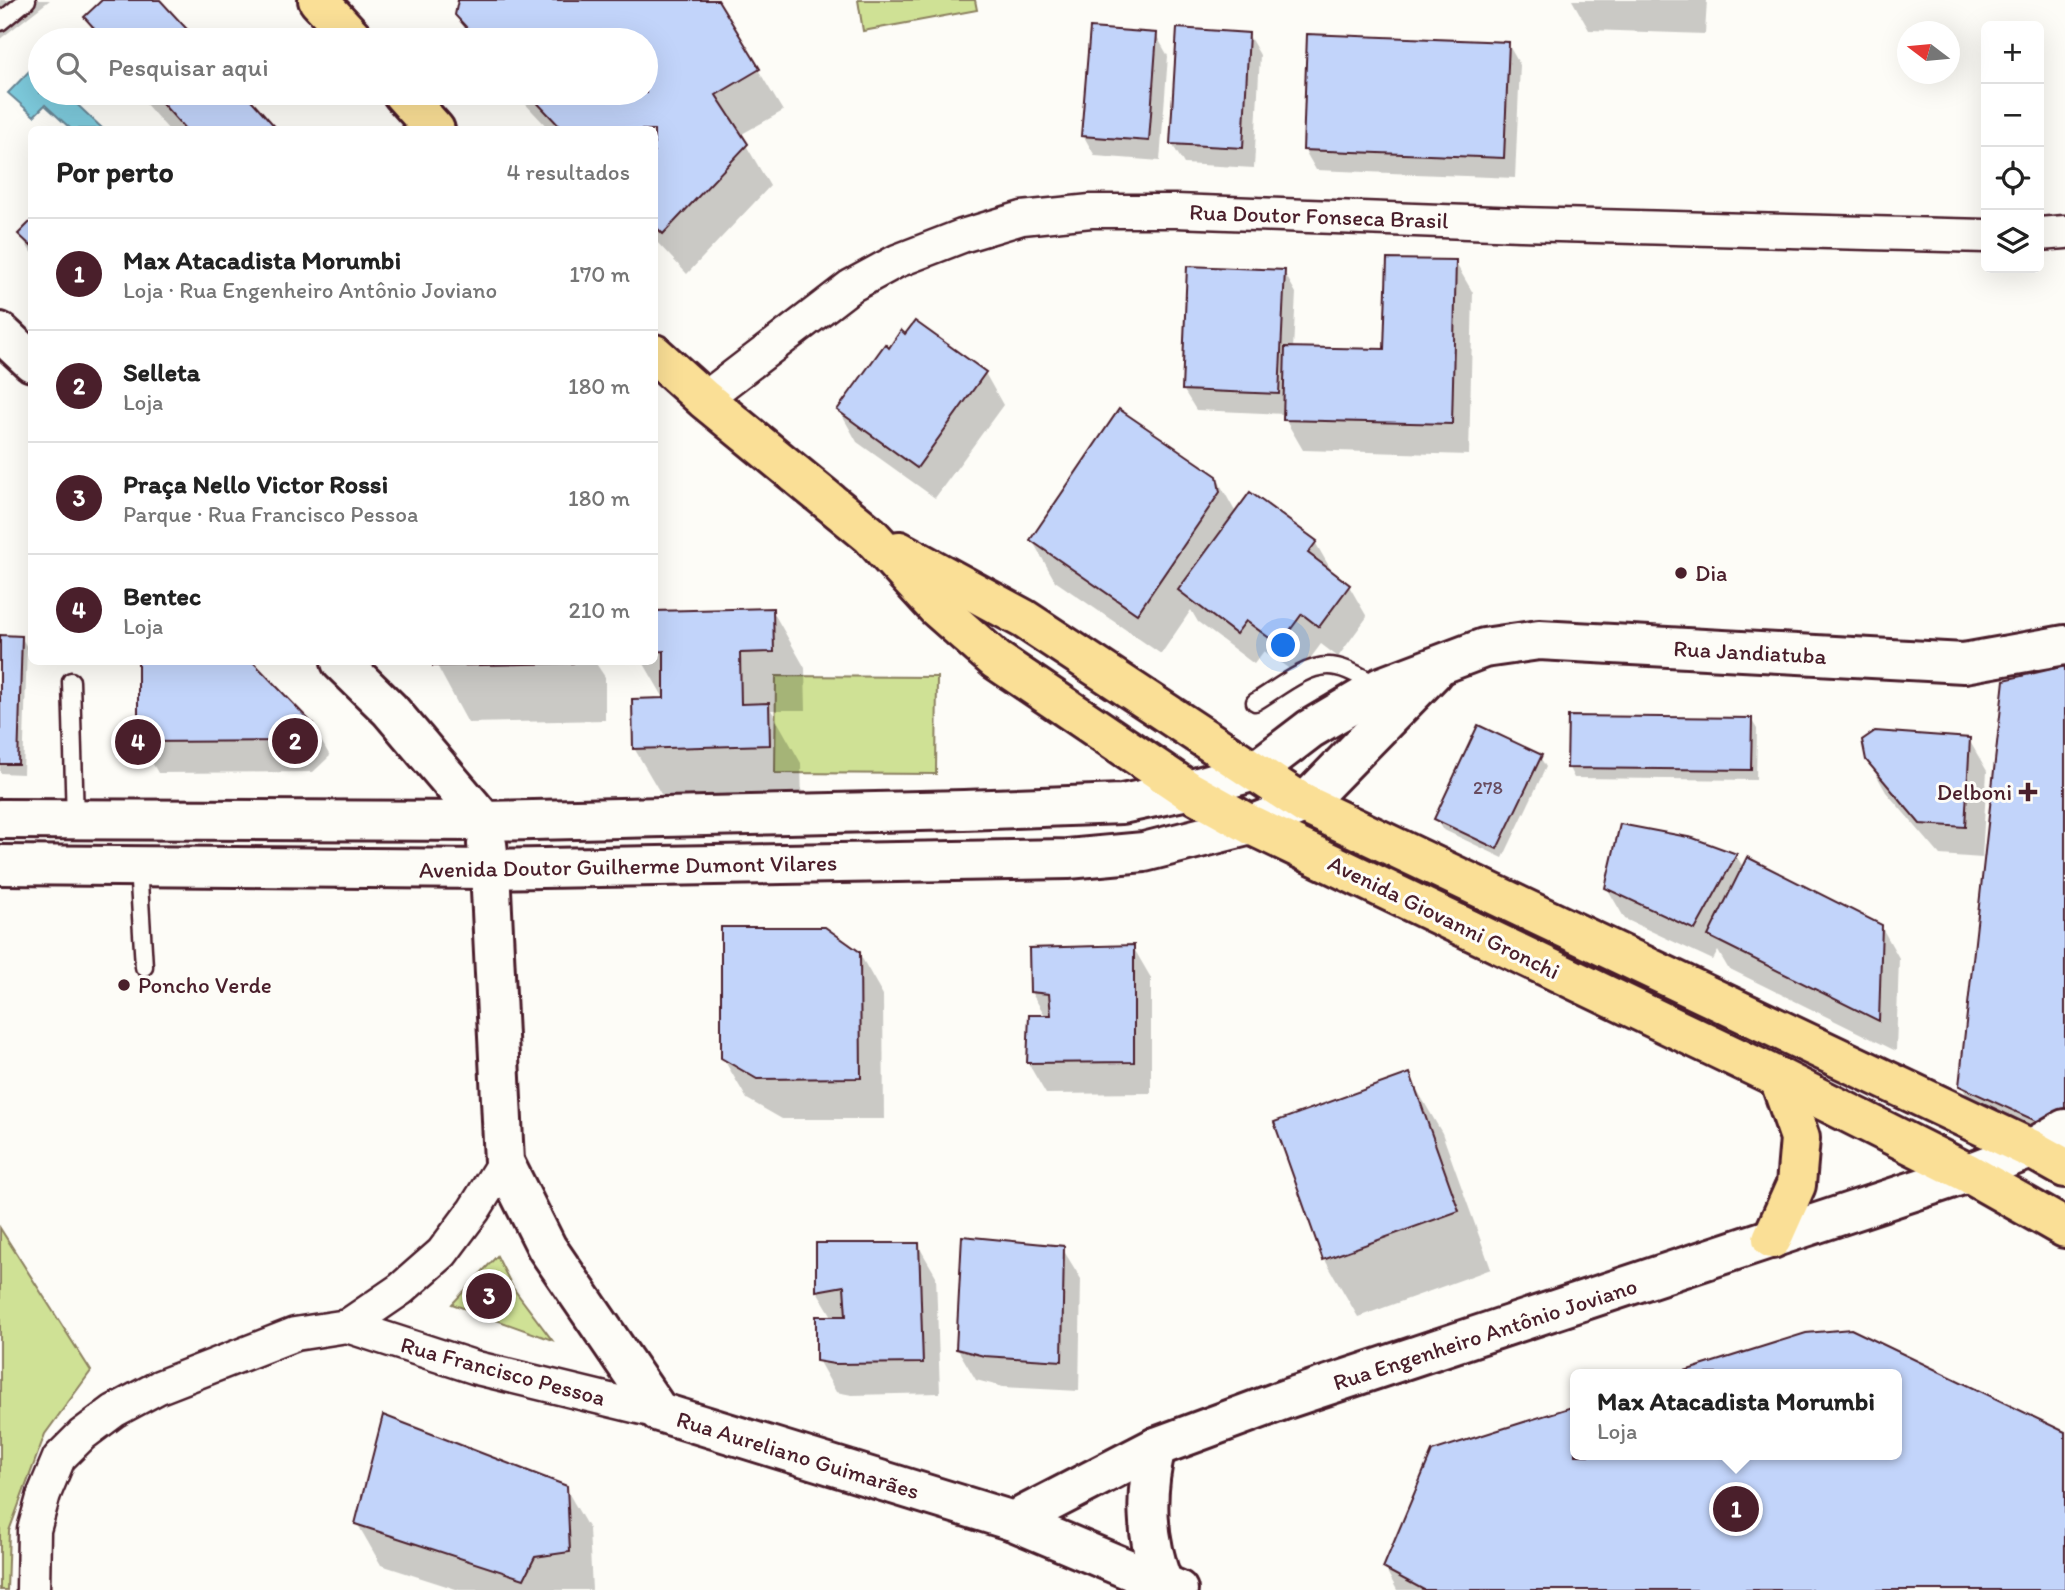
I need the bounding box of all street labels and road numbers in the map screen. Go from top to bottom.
street label: Rua Doutor Fonseca Brasil [1189,197,1450,235]
street label: Rua Jandiatuba [1673,634,1827,670]
street label: Avenida Doutor Guilherme Dumont Vilares [419,848,837,884]
street label: Avenida Giovanni Gronchi [1324,849,1564,985]
street label: Rua Engenheiro Antônio Joviano [1329,1272,1641,1396]
street label: Rua Francisco Pessoa [398,1330,608,1412]
street label: Rua Aureliano Guimarães [673,1405,923,1505]

